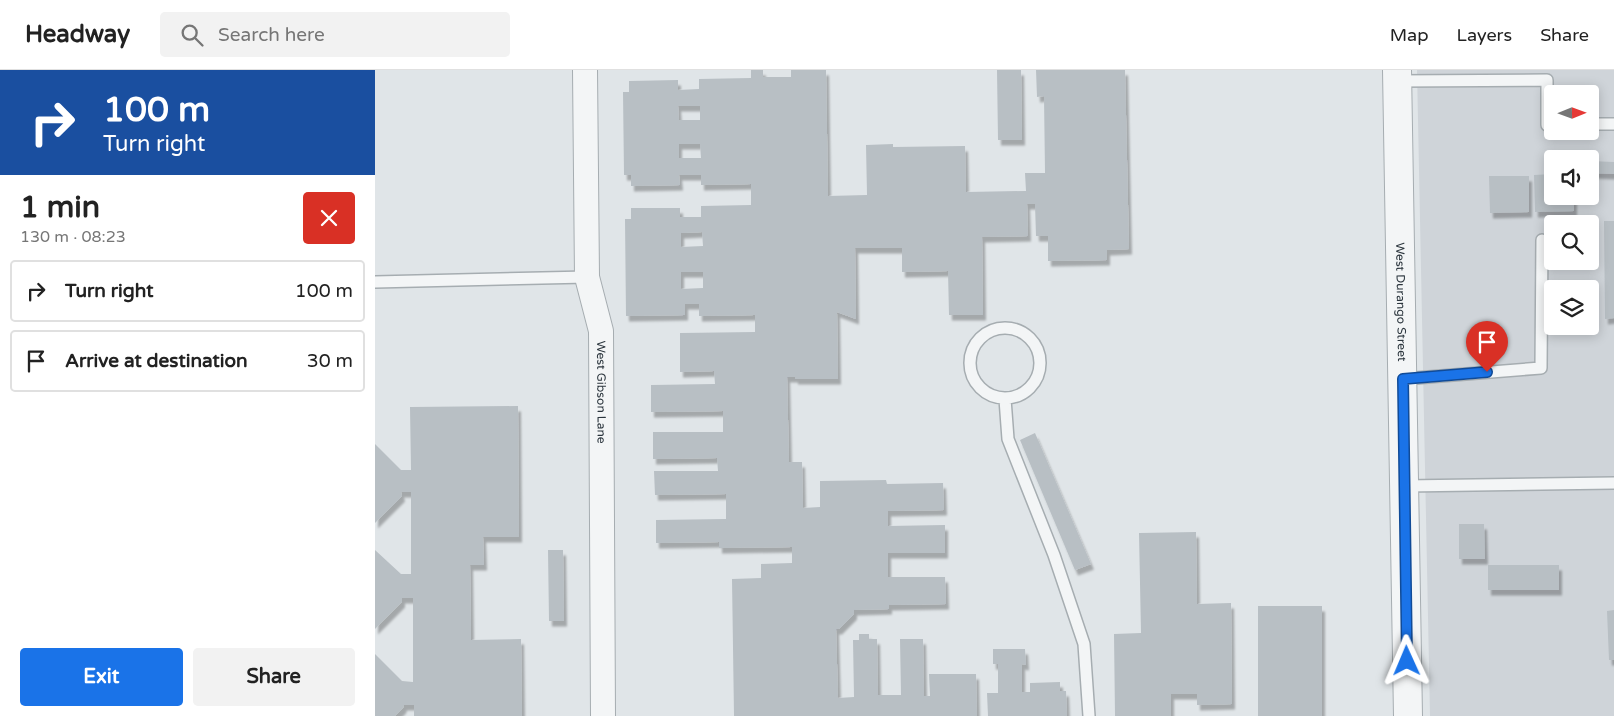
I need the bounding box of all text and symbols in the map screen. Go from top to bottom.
search box [160,12,510,57]
text: Headway [25,20,130,49]
icon: search [178,21,206,49]
text: Search here [218,24,325,46]
text: Map [1390,24,1429,46]
text: Layers [1457,24,1512,46]
text: Share [1540,24,1589,46]
north arrow [1544,85,1599,140]
map controls [1544,85,1599,335]
text: 100 m [103,89,210,131]
icon: right [20,90,85,155]
text: Turn right [103,131,205,157]
button: sound [1544,150,1599,205]
text: 1 min [20,189,100,226]
button: close [303,192,355,244]
button: search [1544,215,1599,270]
text: 130 m · 08:23 [20,227,126,247]
street label: West Durango Street [1393,242,1409,362]
icon: right [22,277,50,305]
text: Turn right [65,280,153,302]
text: 100 m [295,280,353,302]
button: layers [1544,280,1599,335]
pin [1466,321,1508,372]
icon: arrive [1473,328,1501,356]
street label: West Gibson Lane [594,341,609,444]
icon: arrive [22,347,50,375]
text: Arrive at destination [65,350,248,372]
text: 30 m [307,350,353,372]
position arrow [1380,634,1432,686]
button: Exit [20,648,183,706]
button: Share [193,648,355,706]

